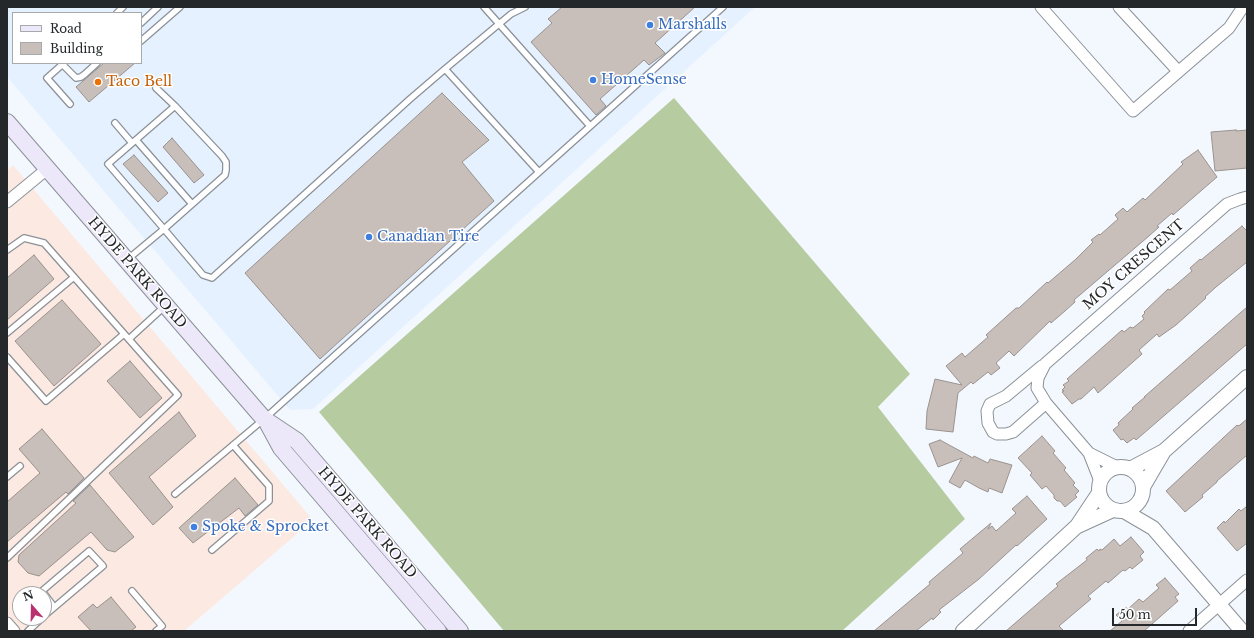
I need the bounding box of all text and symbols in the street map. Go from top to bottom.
legend [12,12,142,64]
place label: Marshalls [658,17,727,33]
marker: Marshalls [645,20,655,30]
text: Road [50,21,82,36]
text: Building [50,41,103,56]
place label: HomeSense [601,72,687,88]
place label: Taco Bell [106,74,172,90]
marker: HomeSense [588,75,598,85]
marker: Taco Bell [93,77,103,87]
street label: HYDE PARK ROAD [84,214,190,332]
street label: MOY CRESCENT [1080,216,1188,314]
place label: Canadian Tire [377,229,479,245]
marker: Canadian Tire [364,232,374,242]
street label: HYDE PARK ROAD [314,464,420,582]
place label: Spoke & Sprocket [202,519,329,535]
marker: Spoke & Sprocket [189,522,199,532]
north arrow [12,586,52,626]
text: N [21,587,35,604]
scale bar [1114,600,1199,626]
text: 50 m [1119,607,1151,622]

